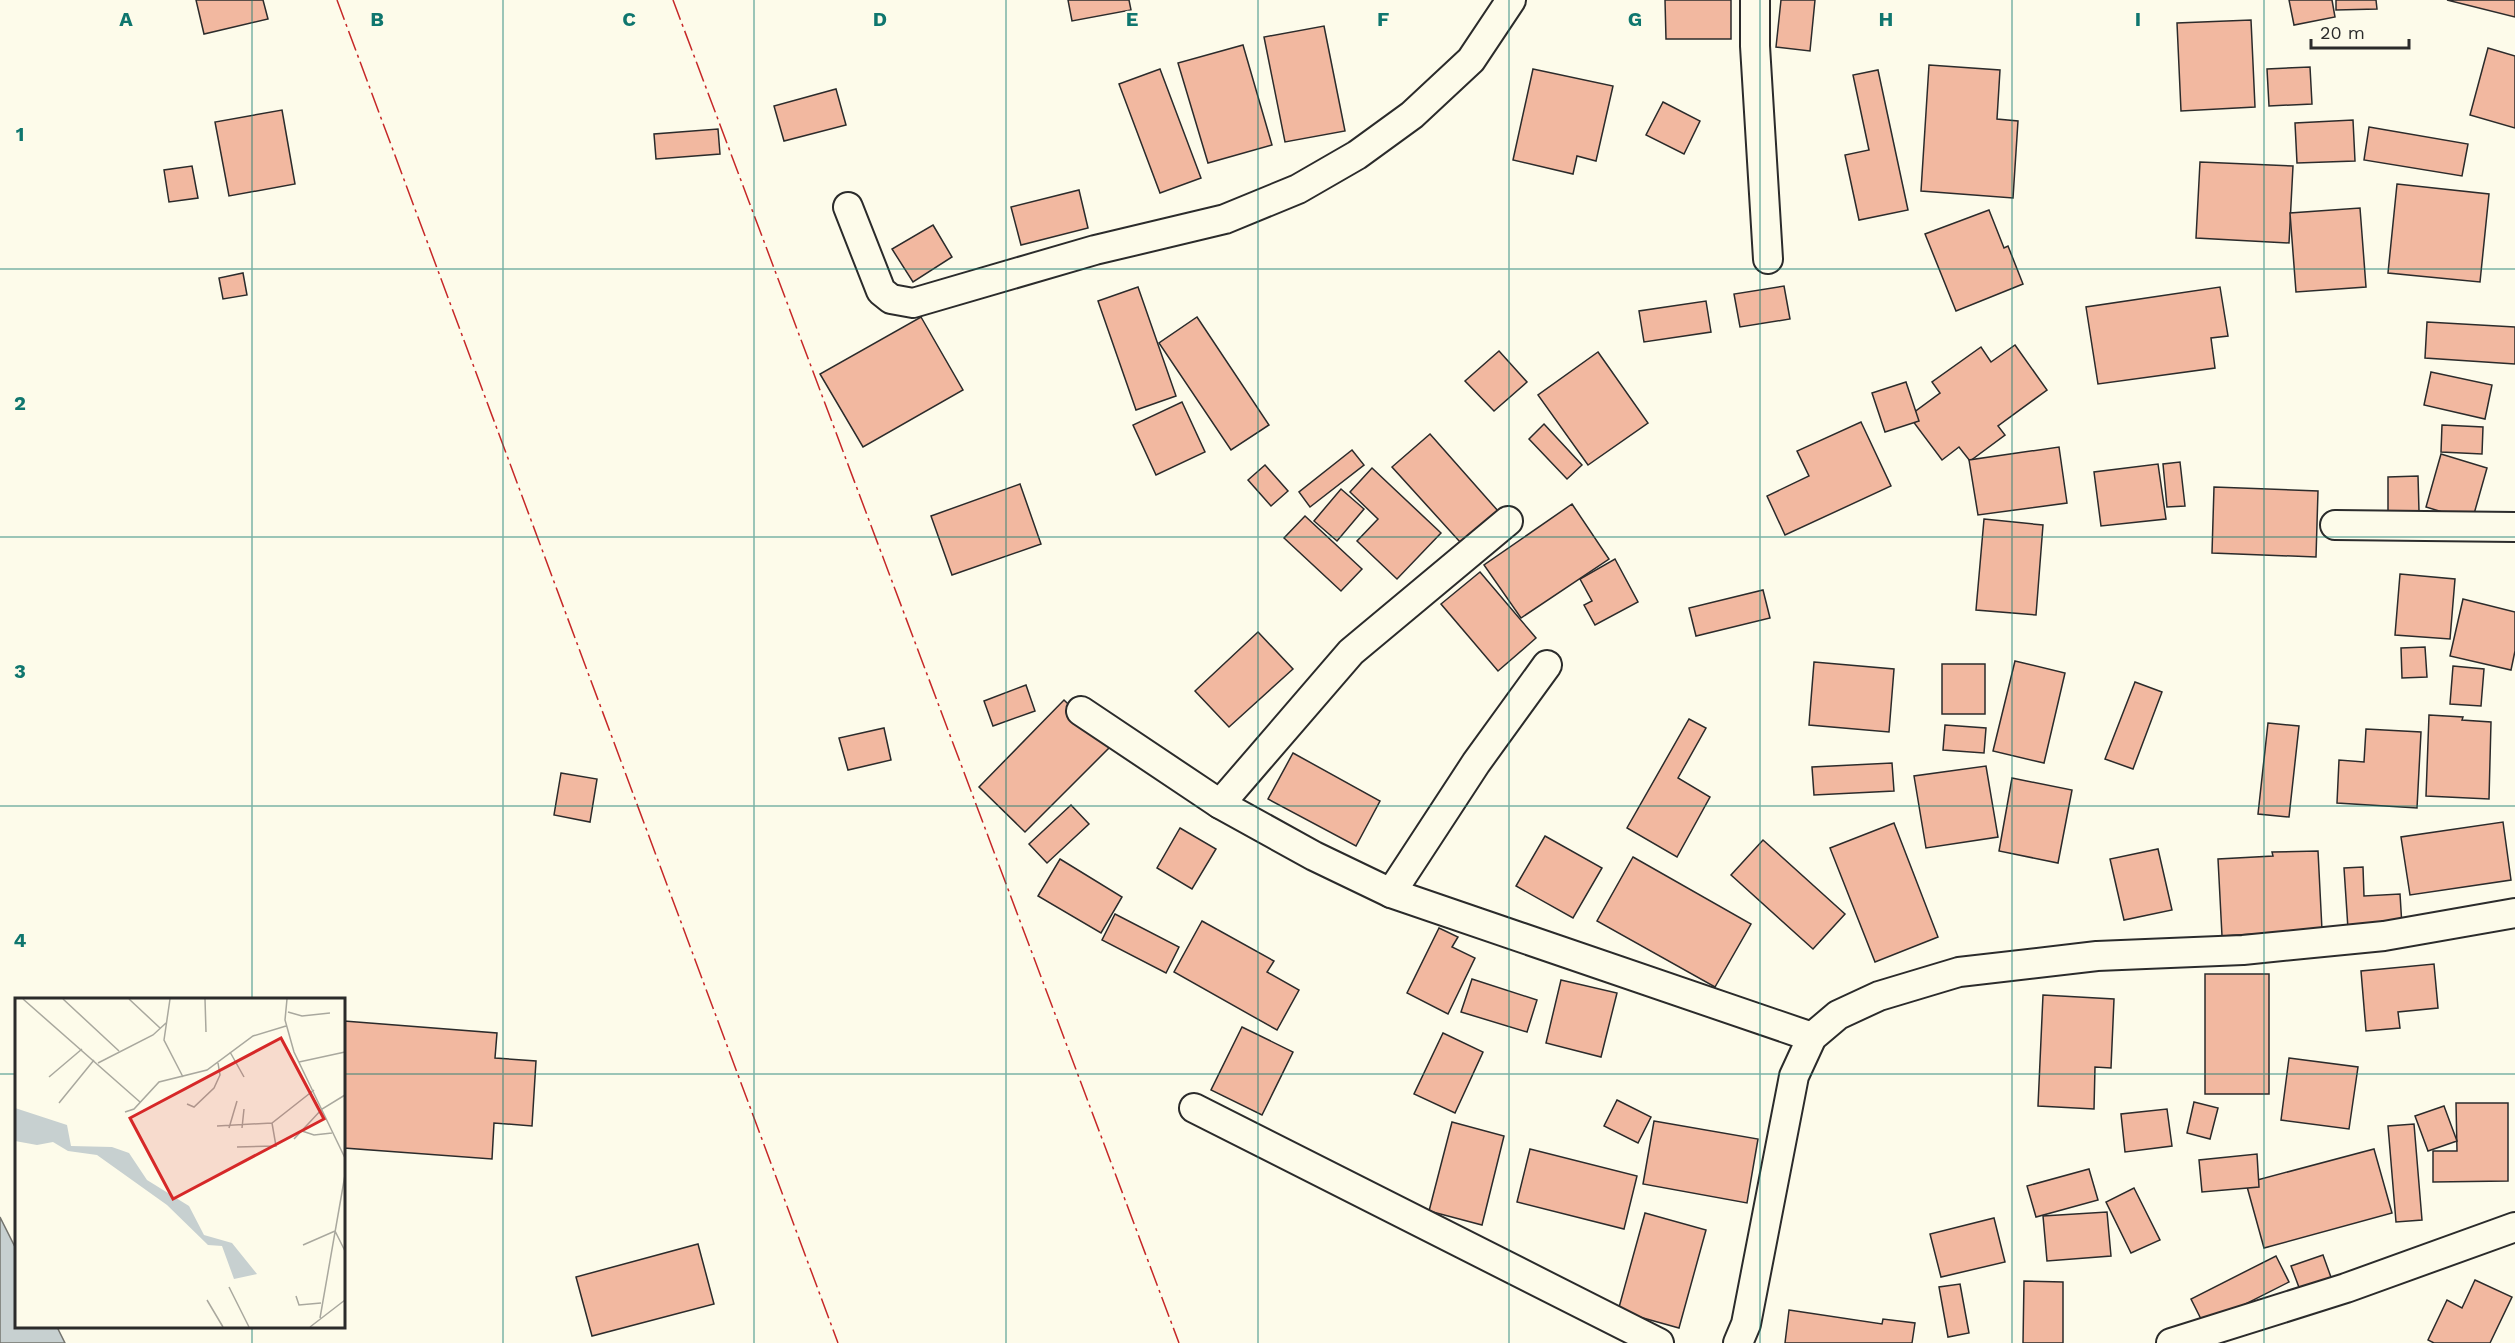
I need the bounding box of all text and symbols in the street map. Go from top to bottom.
text: A [119,7,133,31]
text: B [370,7,384,31]
text: C [622,7,636,31]
text: D [873,7,887,31]
text: E [1126,7,1138,31]
text: F [1377,7,1389,31]
text: G [1628,7,1642,31]
text: H [1879,7,1893,31]
text: I [2135,7,2141,31]
scale bar [2311,12,2408,50]
text: 20 m [2320,22,2365,43]
text: 1 [16,122,24,146]
text: 2 [14,391,26,415]
text: 3 [14,659,26,683]
text: 4 [14,928,27,952]
inset map [15,998,345,1328]

